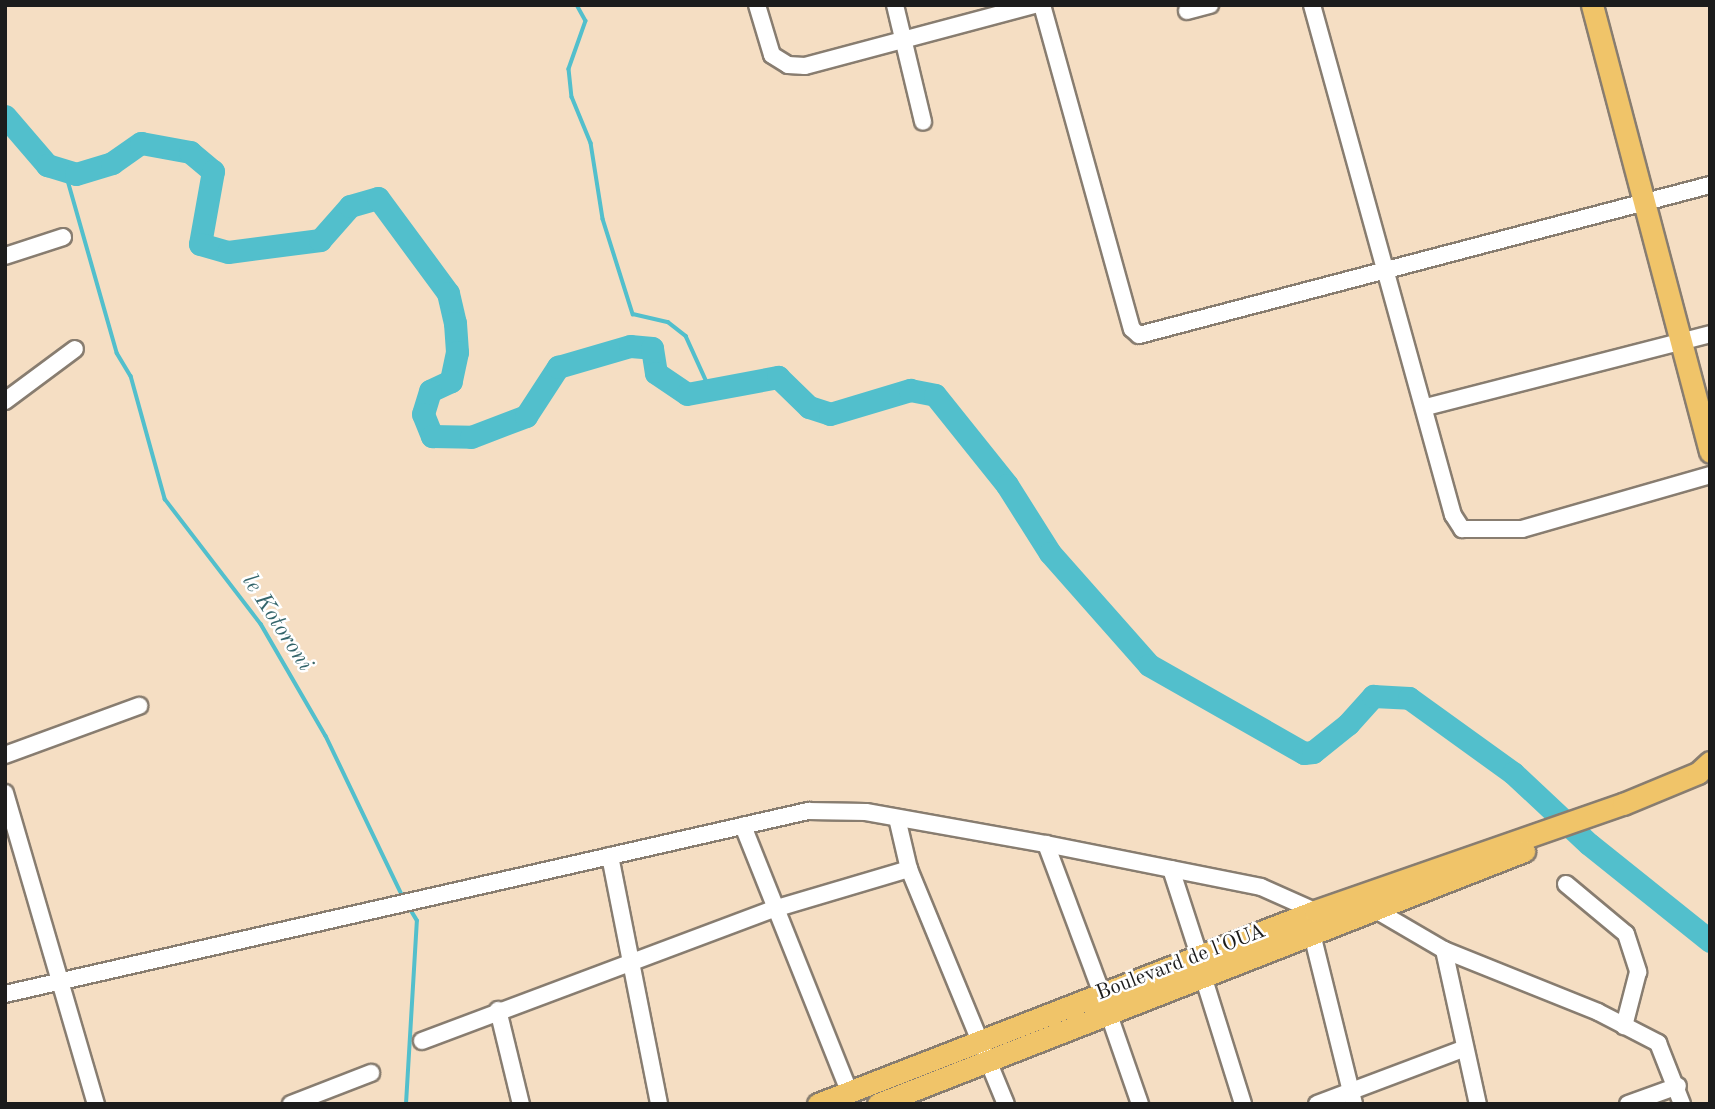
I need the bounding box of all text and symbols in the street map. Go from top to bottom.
water label: le Kotoroni [236,569,318,677]
street label: Boulevard de l'OUA [1093,919,1269,1007]

